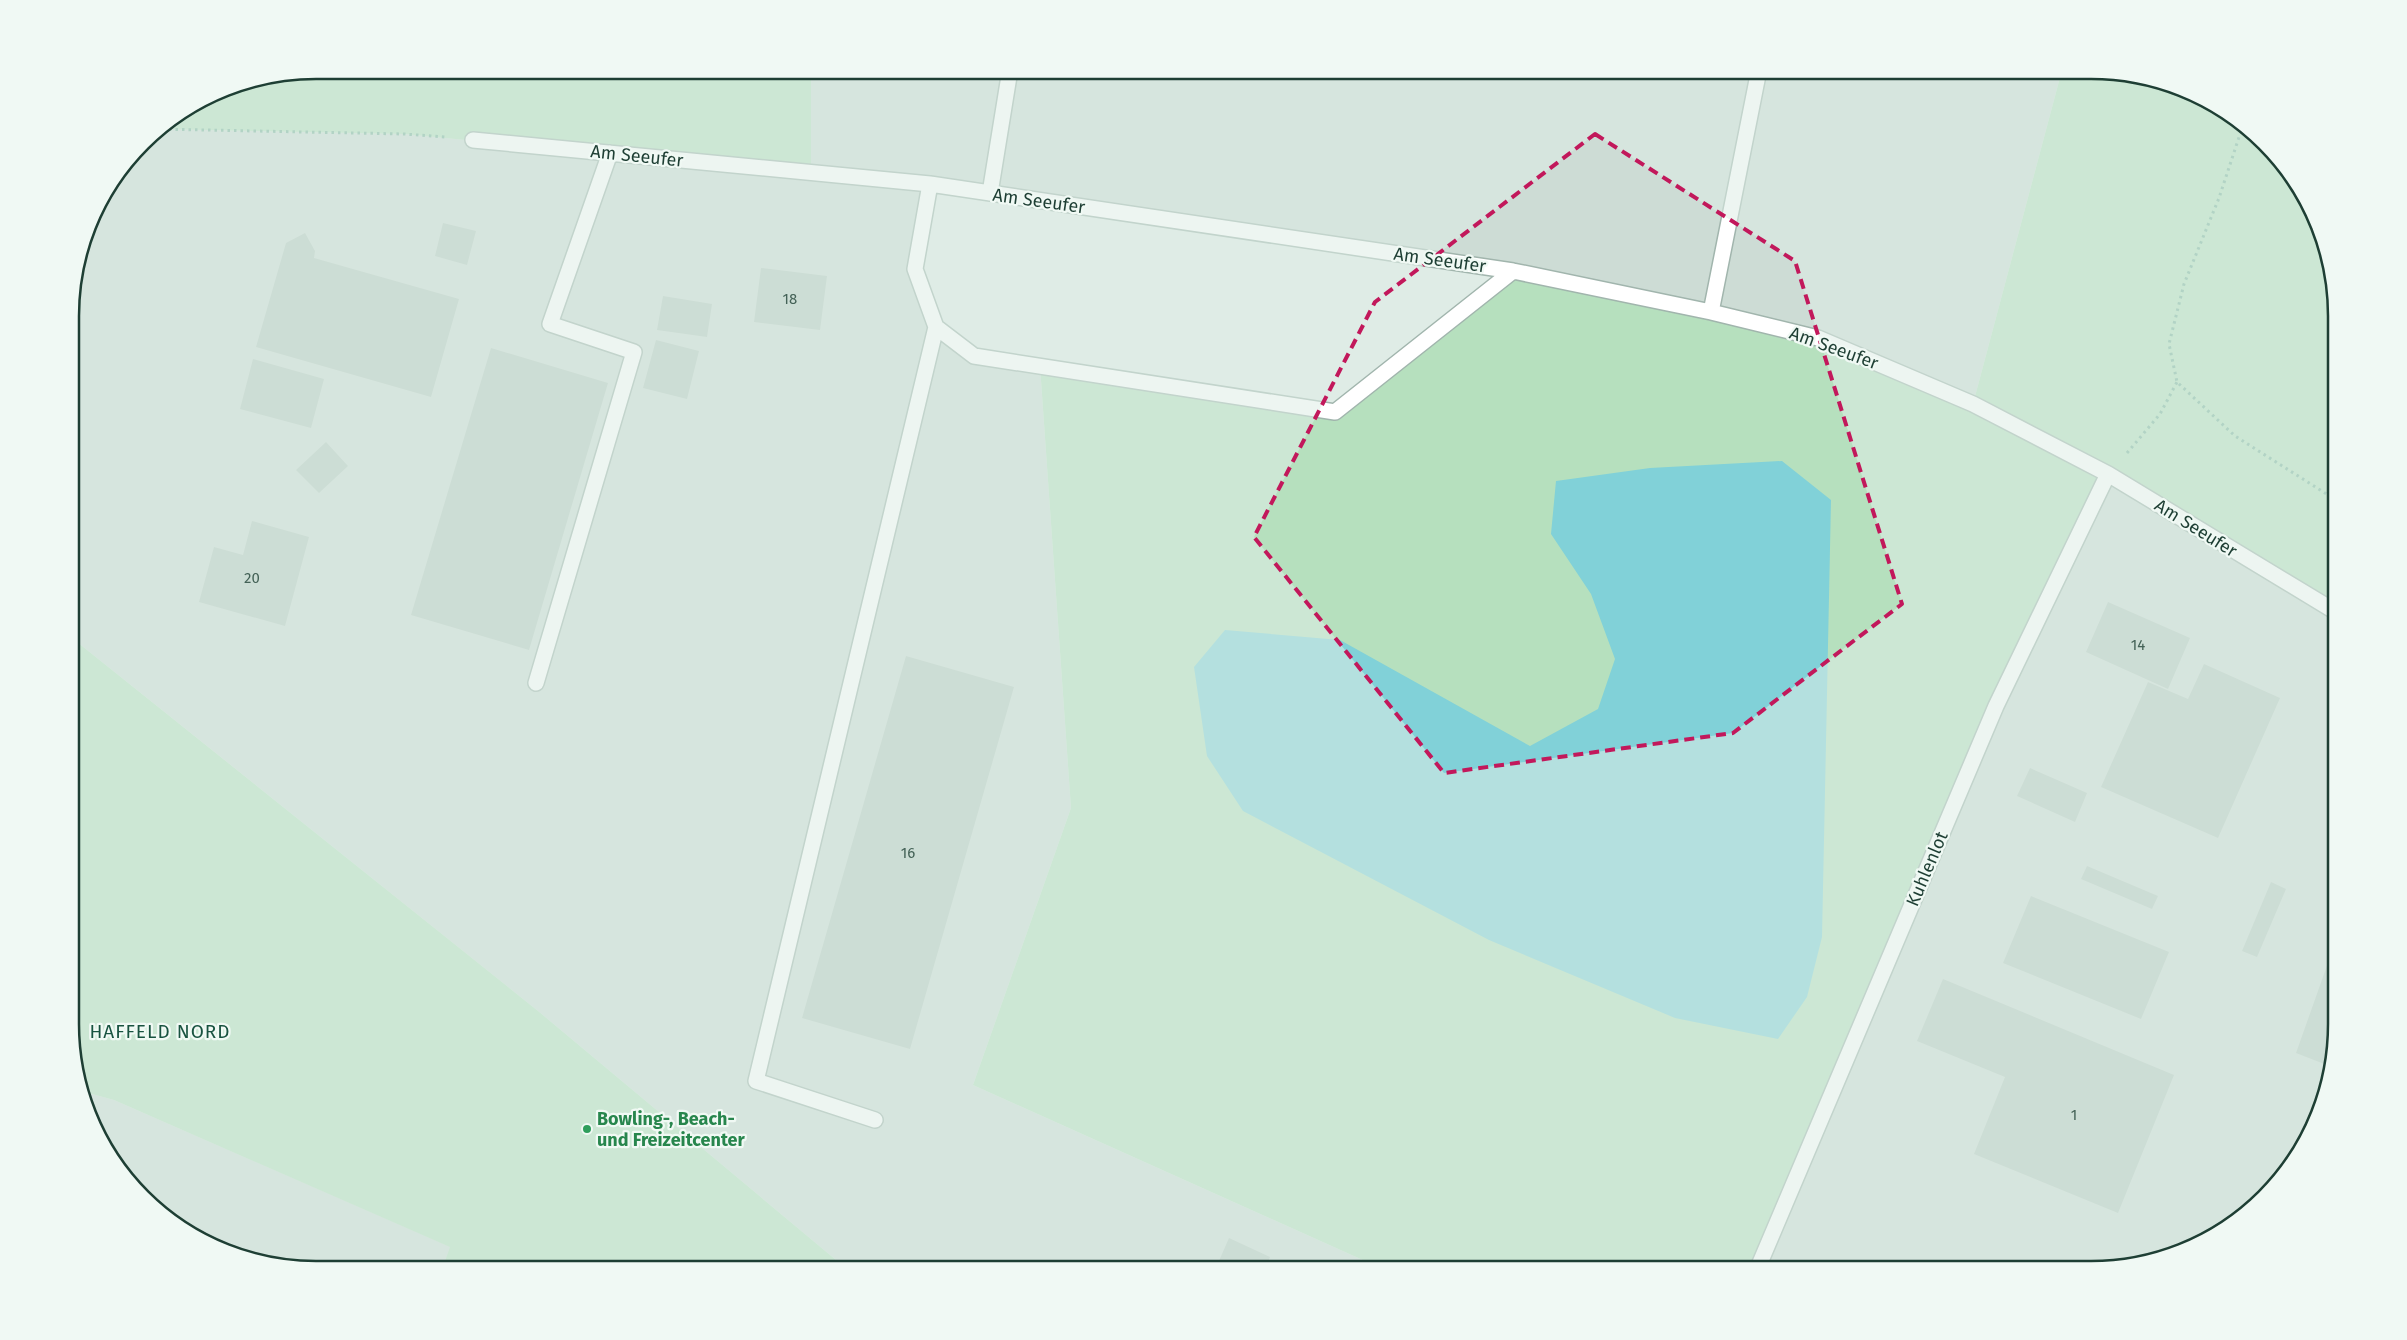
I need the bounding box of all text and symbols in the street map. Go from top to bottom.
street label: Am Seeufer [590,140,684,172]
street label: Am Seeufer [991,184,1087,218]
street label: Am Seeufer [1392,243,1488,277]
house number: 18 [783,290,797,308]
street label: Am Seeufer [1787,322,1882,374]
street label: Am Seeufer [2151,494,2241,562]
house number: 20 [244,569,260,587]
house number: 14 [2131,636,2145,654]
street label: Kuhlenlot [1901,828,1953,910]
house number: 16 [901,844,915,862]
district label: HAFFELD NORD [89,1020,231,1043]
house number: 1 [2071,1106,2077,1124]
place label: Bowling-, Beach- und Freizeitcenter [597,1108,745,1151]
marker: Bowling-, Beach- und Freizeitcenter [581,1123,593,1135]

